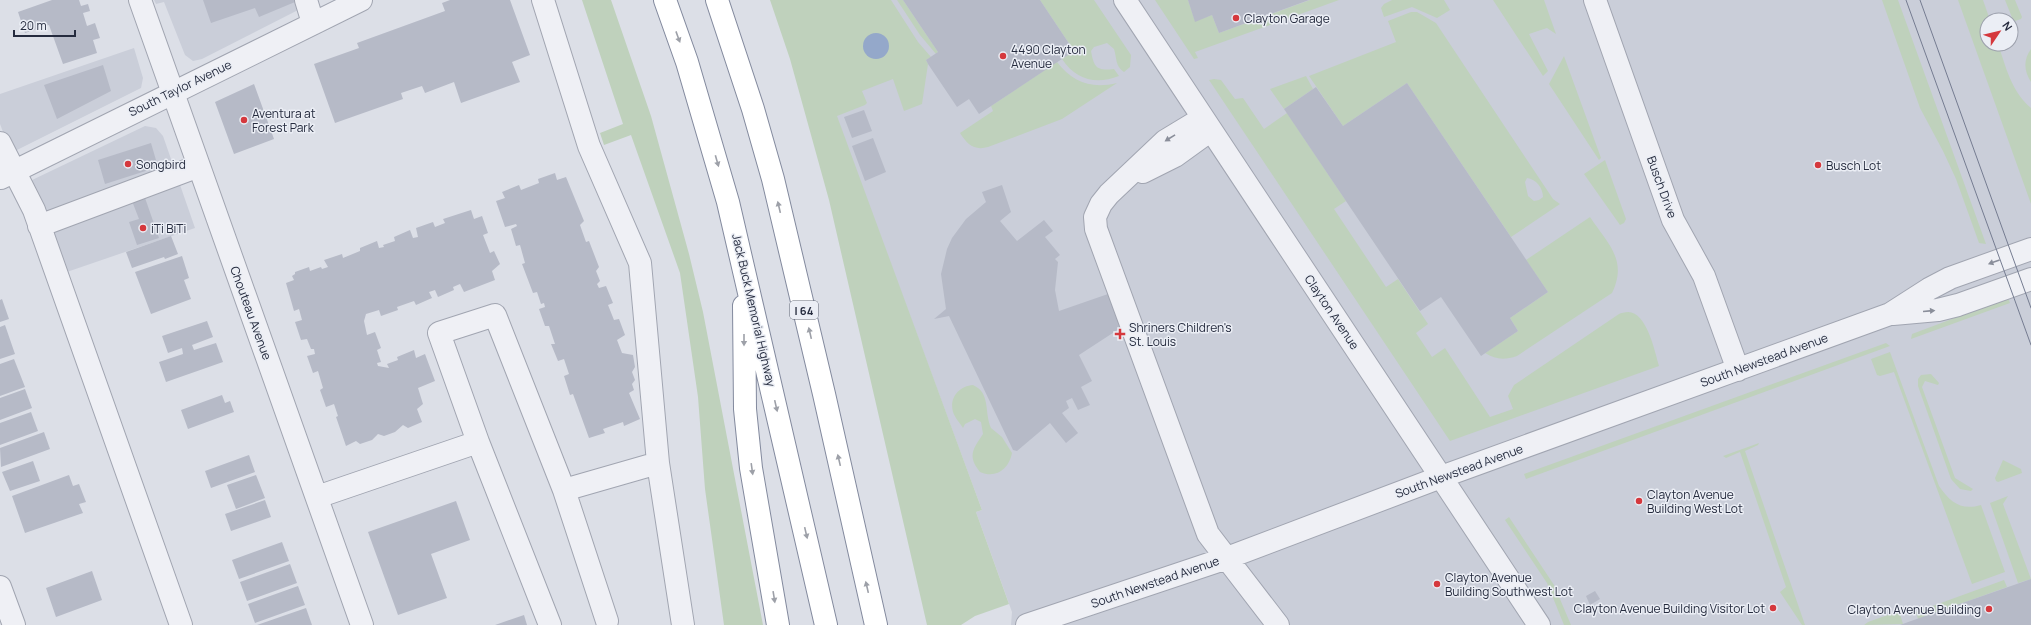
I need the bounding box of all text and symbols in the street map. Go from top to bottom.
place label: Clayton Garage [1244,10,1330,27]
scale bar [14,12,75,38]
north arrow [1979,12,2019,52]
marker: Clayton Garage [1231,13,1241,23]
text: 20 m [20,17,47,34]
text: N [1999,18,2016,34]
one-way arrow [675,31,681,43]
place label: 4490 Clayton Avenue [1011,41,1086,72]
marker: 4490 Clayton Avenue [998,51,1008,61]
street label: South Taylor Avenue [126,56,234,120]
place label: Aventura at Forest Park [252,105,316,136]
marker: Aventura at Forest Park [239,115,249,125]
one-way arrow [1164,135,1176,142]
street label: Busch Drive [1643,154,1681,220]
one-way arrow [714,155,720,167]
place label: Songbird [136,156,186,173]
place label: Busch Lot [1826,157,1881,174]
marker: Songbird [123,159,133,169]
marker: Busch Lot [1813,160,1823,170]
one-way arrow [776,201,782,213]
place label: iTi BiTi [151,220,186,237]
marker: iTi BiTi [138,223,148,233]
street label: Jack Buck Memorial Highway [728,232,780,389]
one-way arrow [1988,259,2000,265]
street label: Chouteau Avenue [226,264,276,362]
street label: Clayton Avenue [1301,271,1363,353]
road number: I 64 [790,301,818,319]
one-way arrow [1923,307,1935,314]
place label: Shriners Children's St. Louis [1129,319,1232,350]
one-way arrow [806,327,812,340]
marker: Shriners Children's St. Louis [1114,328,1126,340]
street label: South Newstead Avenue [1698,329,1830,391]
one-way arrow [741,334,747,347]
one-way arrow [773,400,779,412]
street label: South Newstead Avenue [1393,440,1525,502]
one-way arrow [836,454,842,466]
one-way arrow [749,463,755,475]
place label: Clayton Avenue Building West Lot [1647,486,1743,517]
marker: Clayton Avenue Building West Lot [1634,496,1644,506]
one-way arrow [803,526,809,539]
street label: South Newstead Avenue [1088,552,1222,612]
place label: Clayton Avenue Building Southwest Lot [1445,569,1573,600]
marker: Clayton Avenue Building Southwest Lot [1432,579,1442,589]
one-way arrow [864,581,870,593]
one-way arrow [771,591,777,603]
place label: Clayton Avenue Building Visitor Lot [1574,600,1765,617]
place label: Clayton Avenue Building [1848,601,1981,618]
marker: Clayton Avenue Building Visitor Lot [1768,603,1778,613]
marker: Clayton Avenue Building [1984,604,1994,614]

